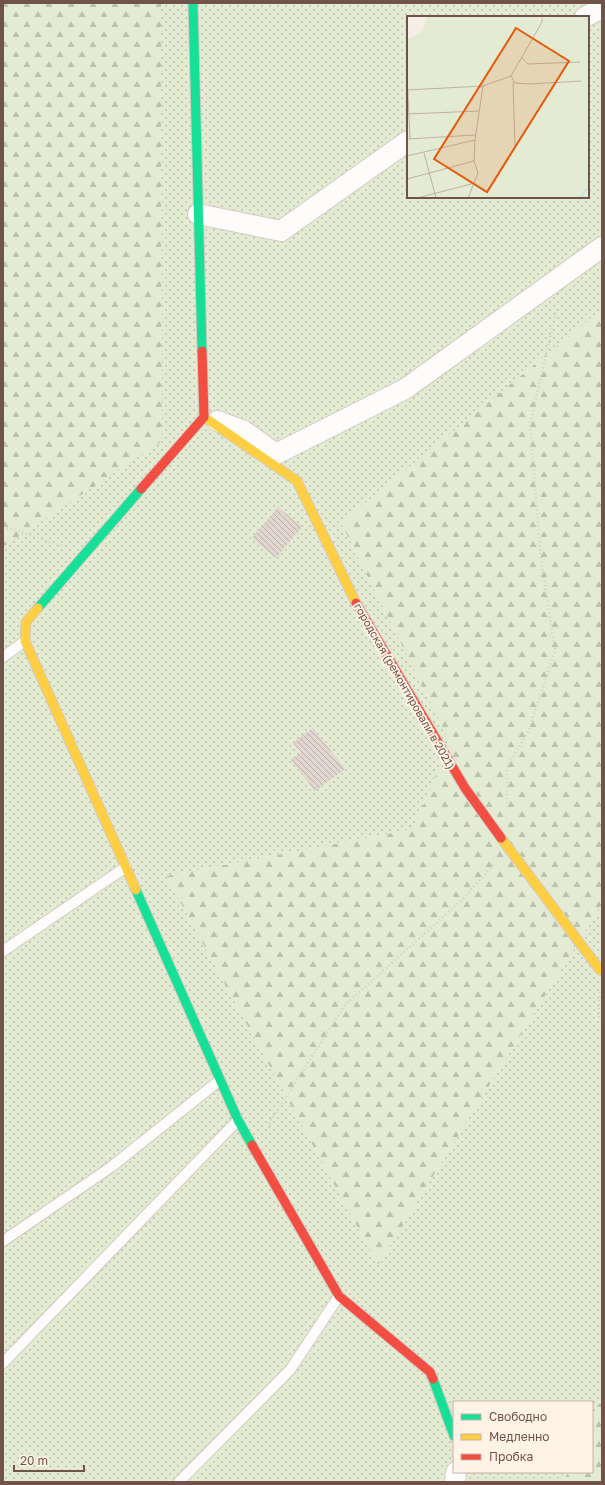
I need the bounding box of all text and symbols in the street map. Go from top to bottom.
inset map [407,16,589,198]
street label: городская (ремонтировали в 2021) [352,601,458,771]
legend [453,1401,593,1473]
text: Свободно [489,1409,547,1424]
text: Медленно [489,1429,549,1444]
scale bar [14,1447,84,1473]
text: Пробка [489,1449,533,1464]
text: 20 m [20,1453,48,1468]

